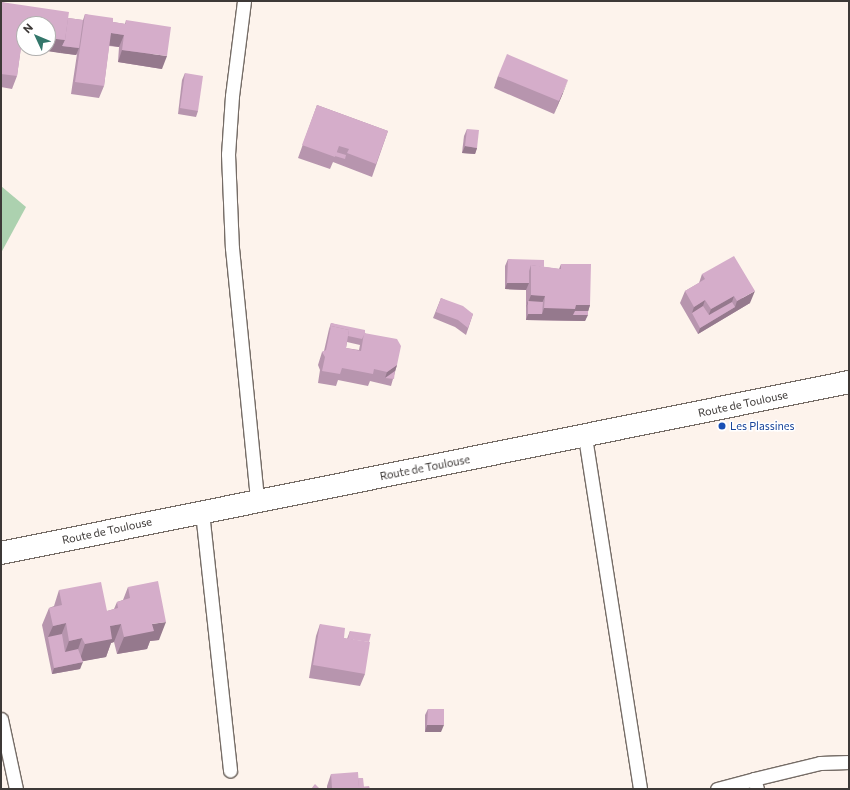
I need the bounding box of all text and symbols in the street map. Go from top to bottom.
north arrow [16,16,56,56]
text: N [20,21,35,36]
street label: Route de Toulouse [697,388,789,420]
place label: Les Plassines [730,419,795,433]
marker: Les Plassines [717,421,727,431]
street label: Route de Toulouse [379,453,471,483]
street label: Route de Toulouse [61,515,153,547]

